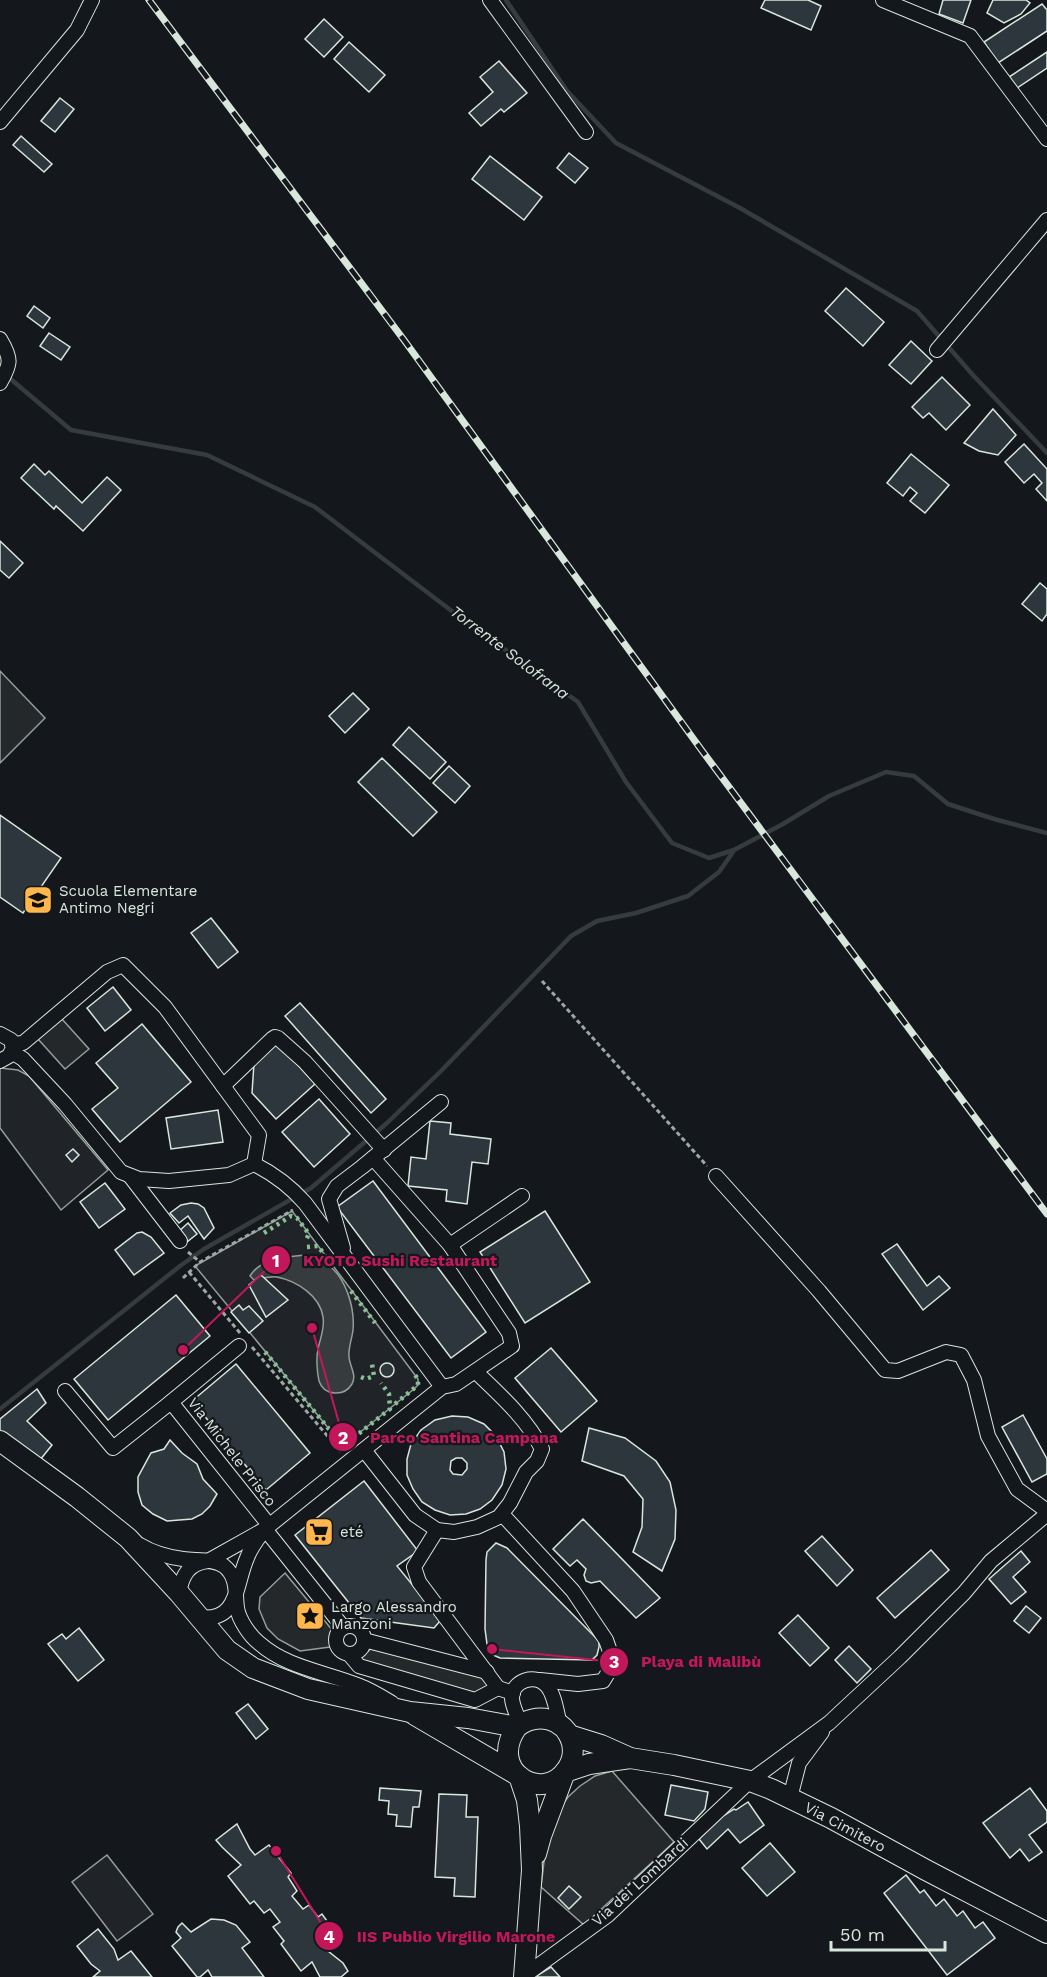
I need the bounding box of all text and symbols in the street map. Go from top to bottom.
water label: Torrente Solofrana [446,601,573,703]
place label: Scuola Elementare Antimo Negri [59,882,197,917]
school or university icon: Scuola Elementare Antimo Negri [22,884,54,916]
callout: KYOTO Sushi Restaurant [261,1243,509,1277]
text: 1 [272,1250,280,1271]
text: KYOTO Sushi Restaurant [303,1251,497,1270]
street label: Via Michele Prisco [184,1394,280,1510]
callout: Parco Santina Campana [328,1420,570,1454]
text: 2 [338,1427,348,1448]
text: Parco Santina Campana [370,1428,559,1447]
supermarket icon: eté [303,1516,335,1548]
place label: eté [340,1523,363,1541]
place label: Largo Alessandro Manzoni [331,1598,457,1633]
place icon: Largo Alessandro Manzoni [294,1600,326,1632]
callout: Playa di Malibù [599,1645,773,1679]
text: 3 [609,1651,619,1672]
text: Playa di Malibù [641,1652,761,1671]
street label: Via Cimitero [801,1798,889,1856]
street label: Via dei Lombardi [588,1834,692,1930]
scale bar [831,1914,945,1952]
callout: IIS Publio Virgilio Marone [314,1919,567,1953]
text: 50 m [840,1924,885,1945]
text: 4 [323,1926,335,1947]
text: IIS Publio Virgilio Marone [357,1927,555,1946]

